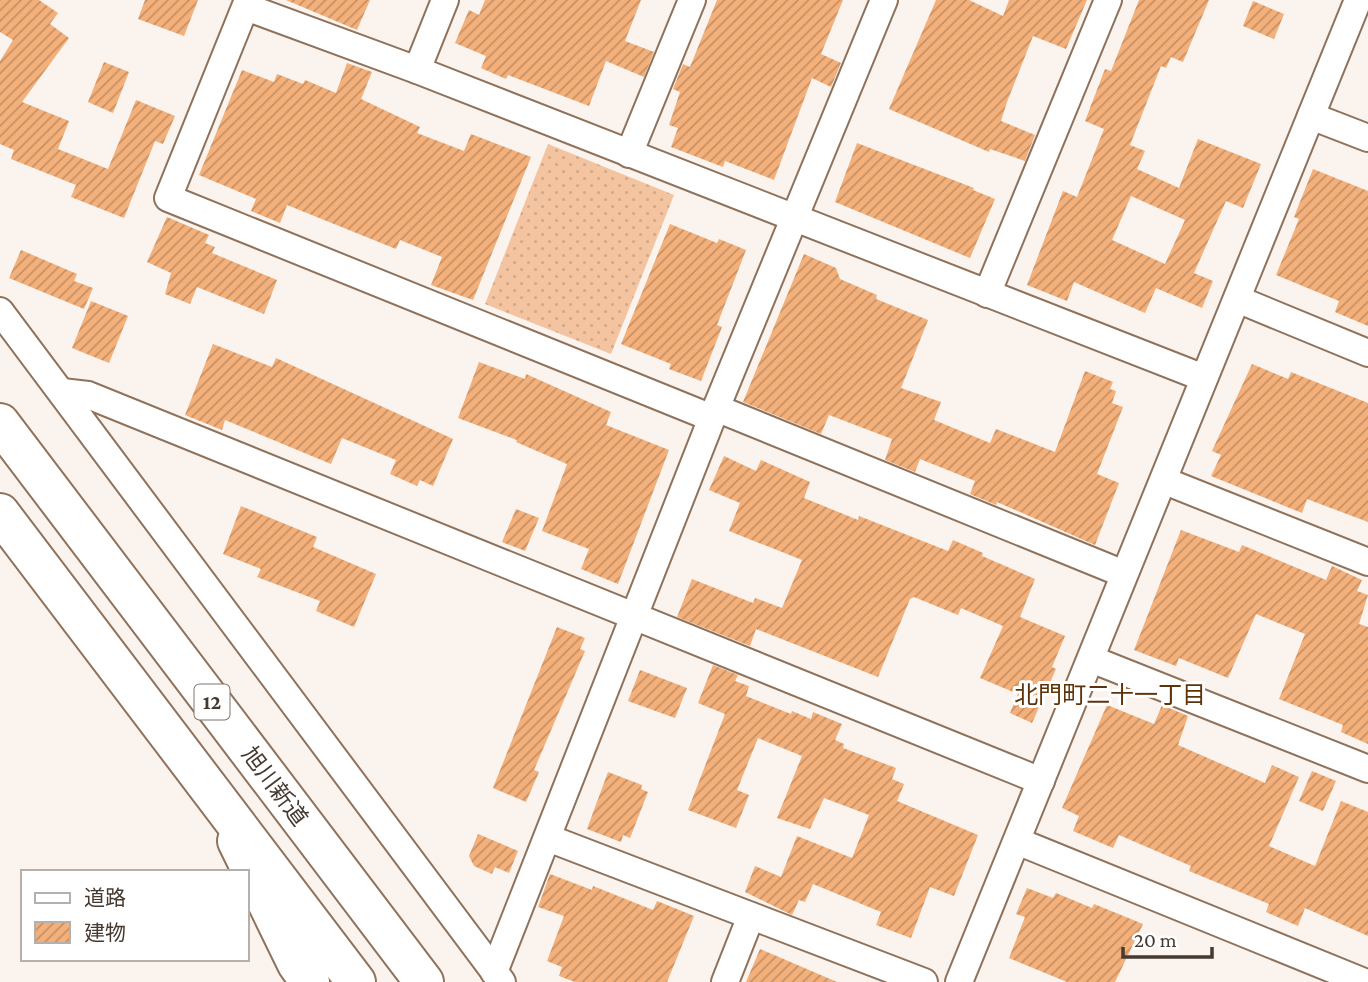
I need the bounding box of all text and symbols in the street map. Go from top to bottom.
district label: 北門町二十一丁目 [1014,681,1206,708]
road number: 12 [194,684,230,720]
street label: 旭川新道 [237,741,313,831]
legend [21,870,248,961]
text: 道路 [84,886,126,910]
scale bar [1123,916,1212,960]
text: 建物 [84,921,126,945]
text: 20 m [1134,928,1177,952]

